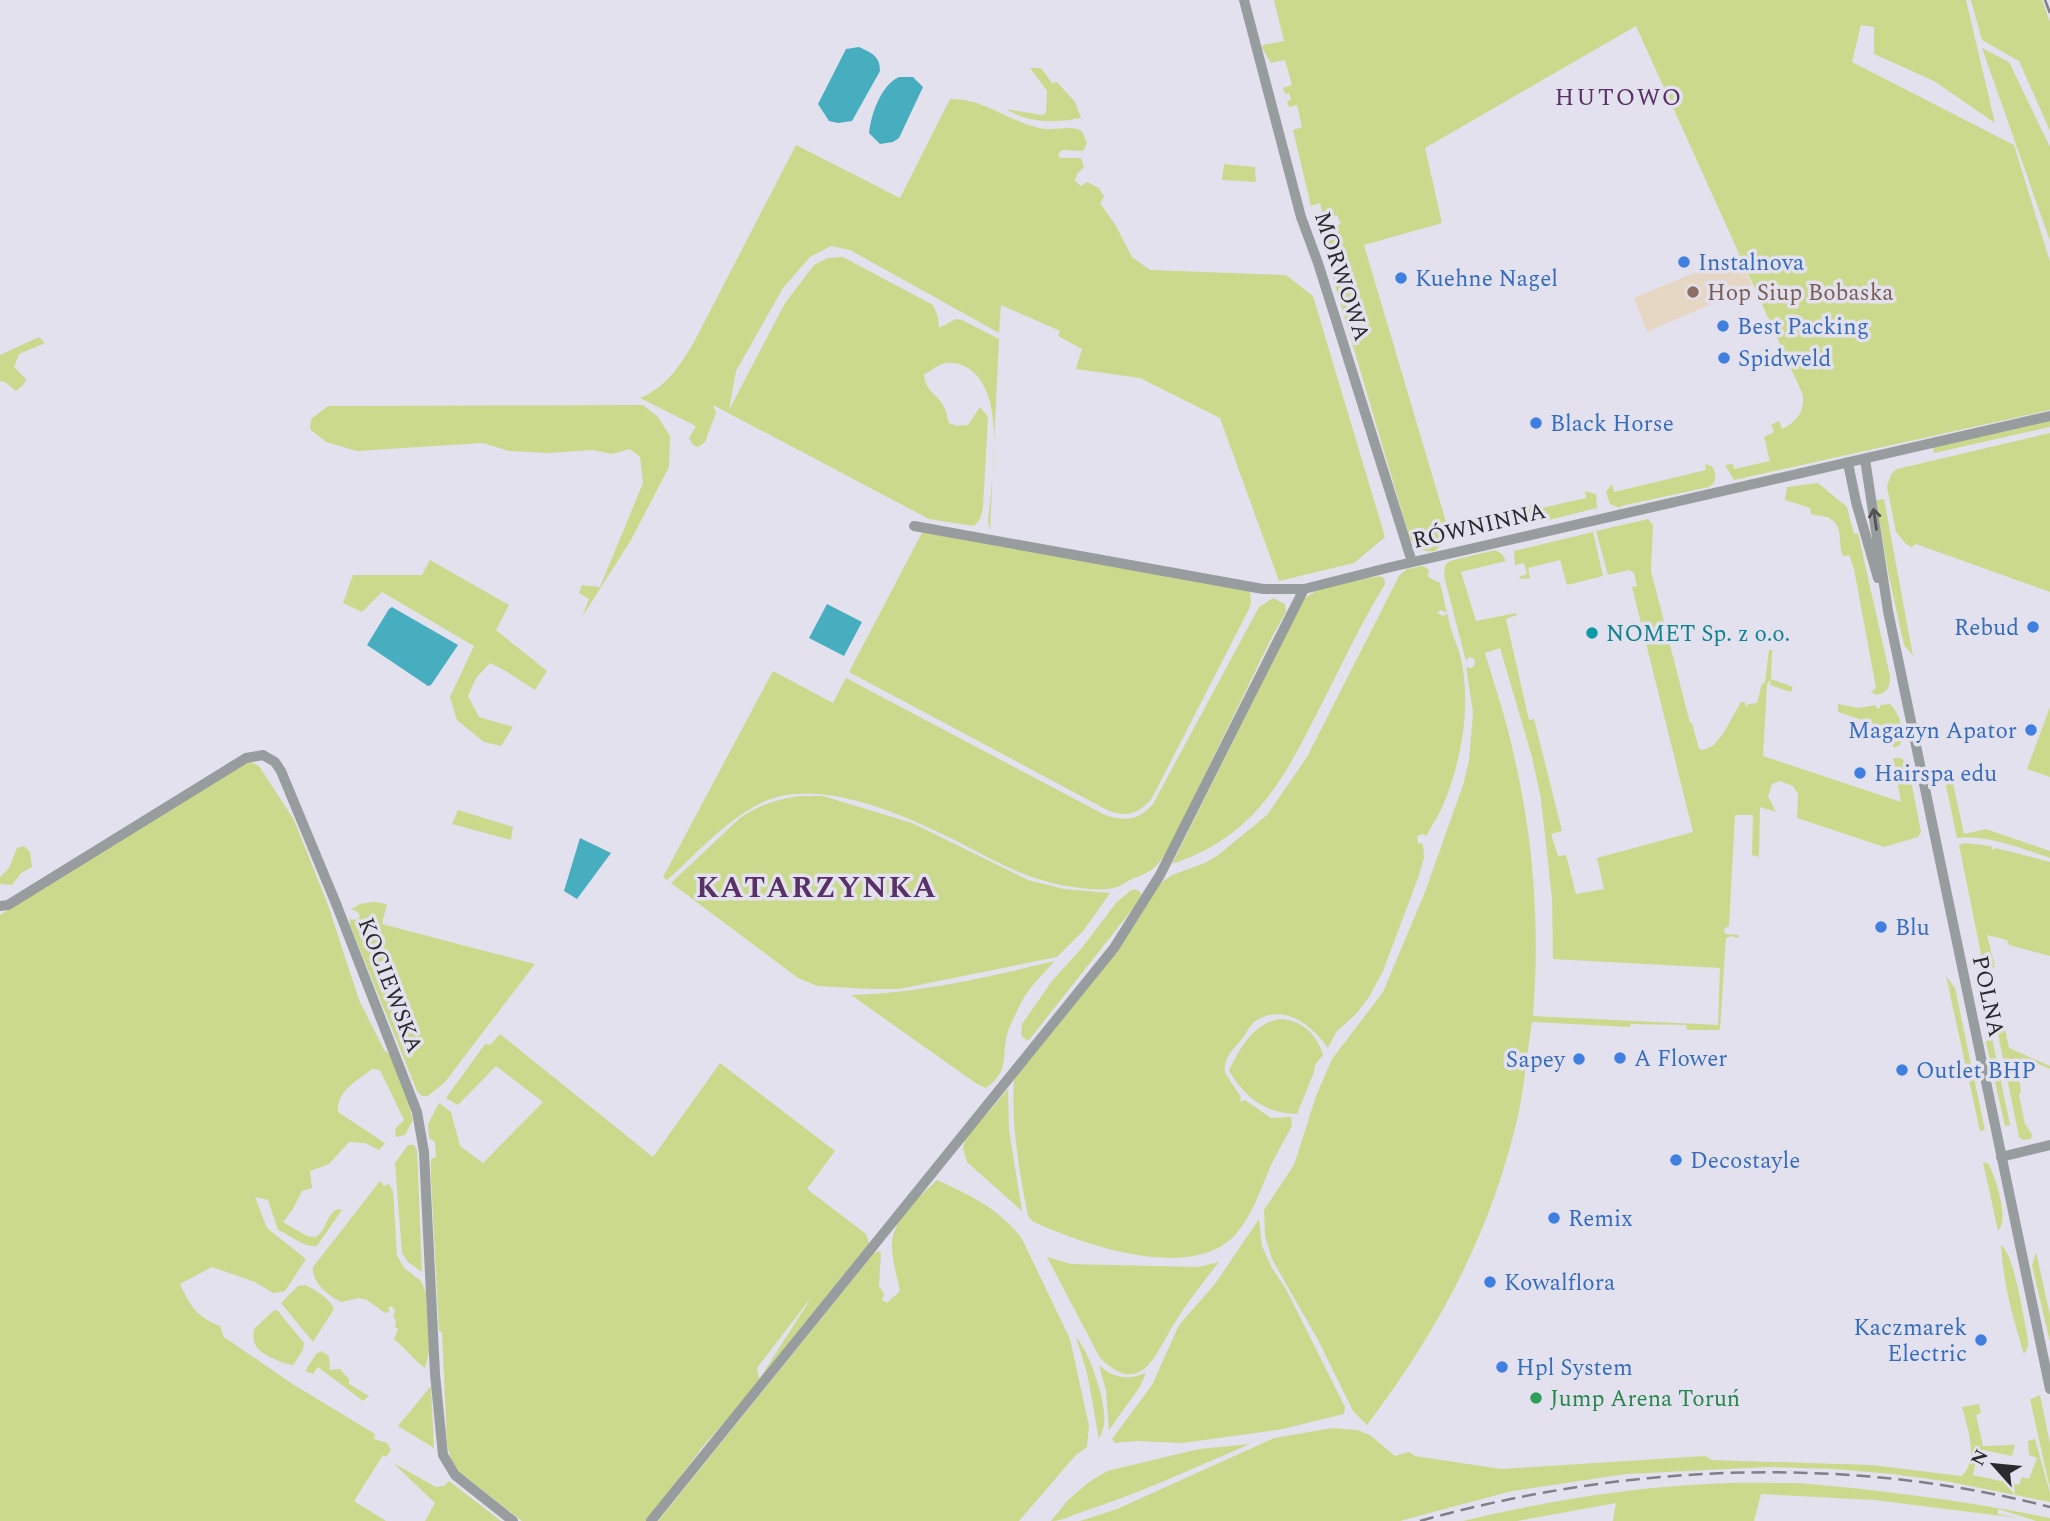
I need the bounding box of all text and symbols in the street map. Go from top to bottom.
district label: HUTOWO [1555,80,1683,116]
street label: MORWOWA [1304,207,1379,346]
place label: Instalnova [1698,246,1804,281]
marker: Instalnova [1676,254,1692,270]
place label: Kuehne Nagel [1415,262,1558,297]
marker: Kuehne Nagel [1393,270,1409,286]
place label: Hop Siup Bobaska [1707,276,1894,311]
marker: Hop Siup Bobaska [1685,284,1701,300]
place label: Best Packing [1737,310,1869,345]
marker: Best Packing [1715,318,1731,334]
place label: Spidweld [1738,342,1832,377]
marker: Spidweld [1716,350,1732,366]
place label: Black Horse [1550,407,1674,442]
marker: Black Horse [1528,415,1544,431]
street label: RÓWNINNA [1409,494,1550,559]
one-way arrow [1868,508,1881,531]
place label: Rebud [1954,611,2019,646]
place label: NOMET Sp. z o.o. [1606,617,1790,652]
marker: Rebud [2025,619,2041,635]
marker: NOMET Sp. z o.o. [1584,625,1600,641]
place label: Magazyn Apator [1848,714,2017,749]
marker: Magazyn Apator [2023,722,2039,738]
place label: Hairspa edu [1874,757,1997,792]
marker: Hairspa edu [1852,765,1868,781]
district label: KATARZYNKA [696,865,938,911]
place label: Blu [1895,911,1930,946]
street label: KOCIEWSKA [348,913,432,1059]
marker: Blu [1873,919,1889,935]
street label: POLNA [1962,952,2013,1040]
place label: A Flower [1634,1042,1727,1077]
place label: Sapey [1506,1043,1566,1078]
marker: A Flower [1612,1050,1628,1066]
marker: Sapey [1571,1051,1587,1067]
place label: Outlet BHP [1916,1054,2036,1089]
marker: Outlet BHP [1894,1062,1910,1078]
place label: Decostayle [1690,1144,1800,1179]
marker: Decostayle [1668,1152,1684,1168]
place label: Remix [1568,1202,1633,1237]
marker: Remix [1546,1210,1562,1226]
place label: Kowalflora [1504,1266,1615,1301]
marker: Kowalflora [1482,1274,1498,1290]
place label: Kaczmarek Electric [1854,1311,1967,1372]
marker: Kaczmarek Electric [1973,1332,1989,1348]
place label: Hpl System [1516,1351,1633,1386]
marker: Hpl System [1494,1359,1510,1375]
place label: Jump Arena Toruń [1550,1382,1740,1417]
marker: Jump Arena Toruń [1528,1390,1544,1406]
north arrow [1959,1430,2029,1500]
text: N [1964,1444,1997,1471]

